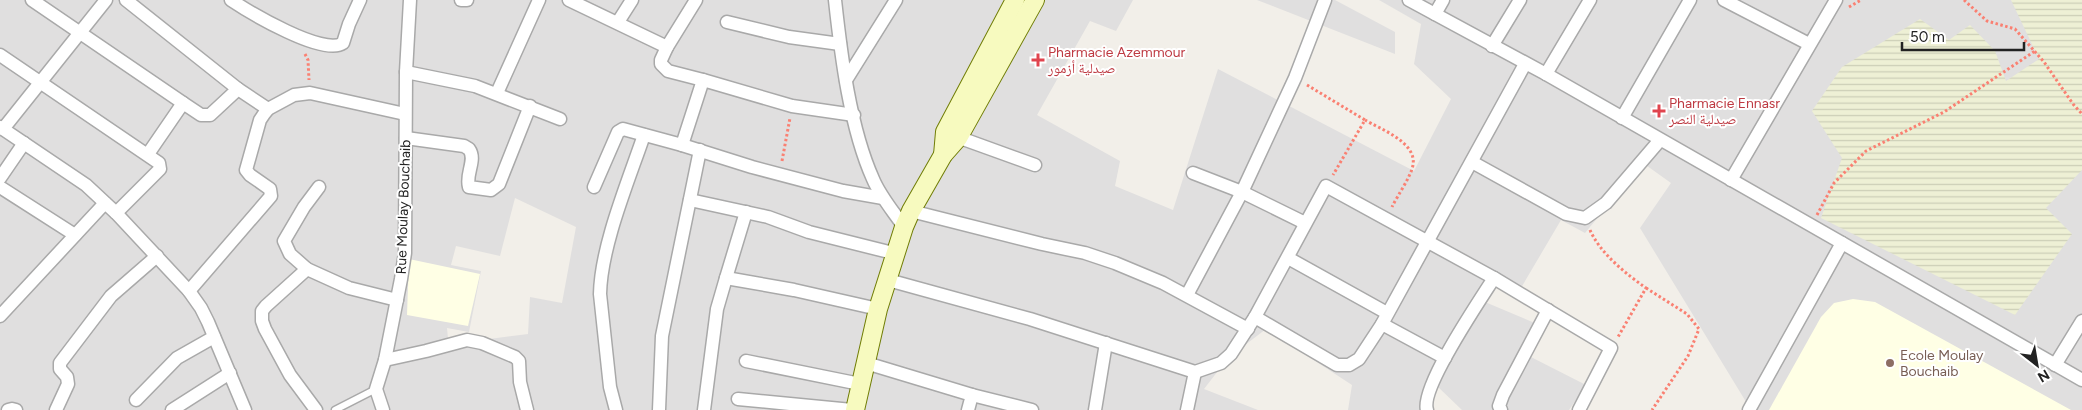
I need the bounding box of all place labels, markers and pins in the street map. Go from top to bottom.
place label: Pharmacie Azemmour صيدلية أزمور [1047,44,1186,77]
marker: Pharmacie Azemmour صيدلية أزمور [1032,54,1044,66]
place label: Pharmacie Ennasr صيدلية النصر [1668,95,1780,128]
marker: Pharmacie Ennasr صيدلية النصر [1653,105,1665,117]
place label: Ecole Moulay Bouchaib [1900,347,1984,380]
marker: Ecole Moulay Bouchaib [1884,357,1896,369]

